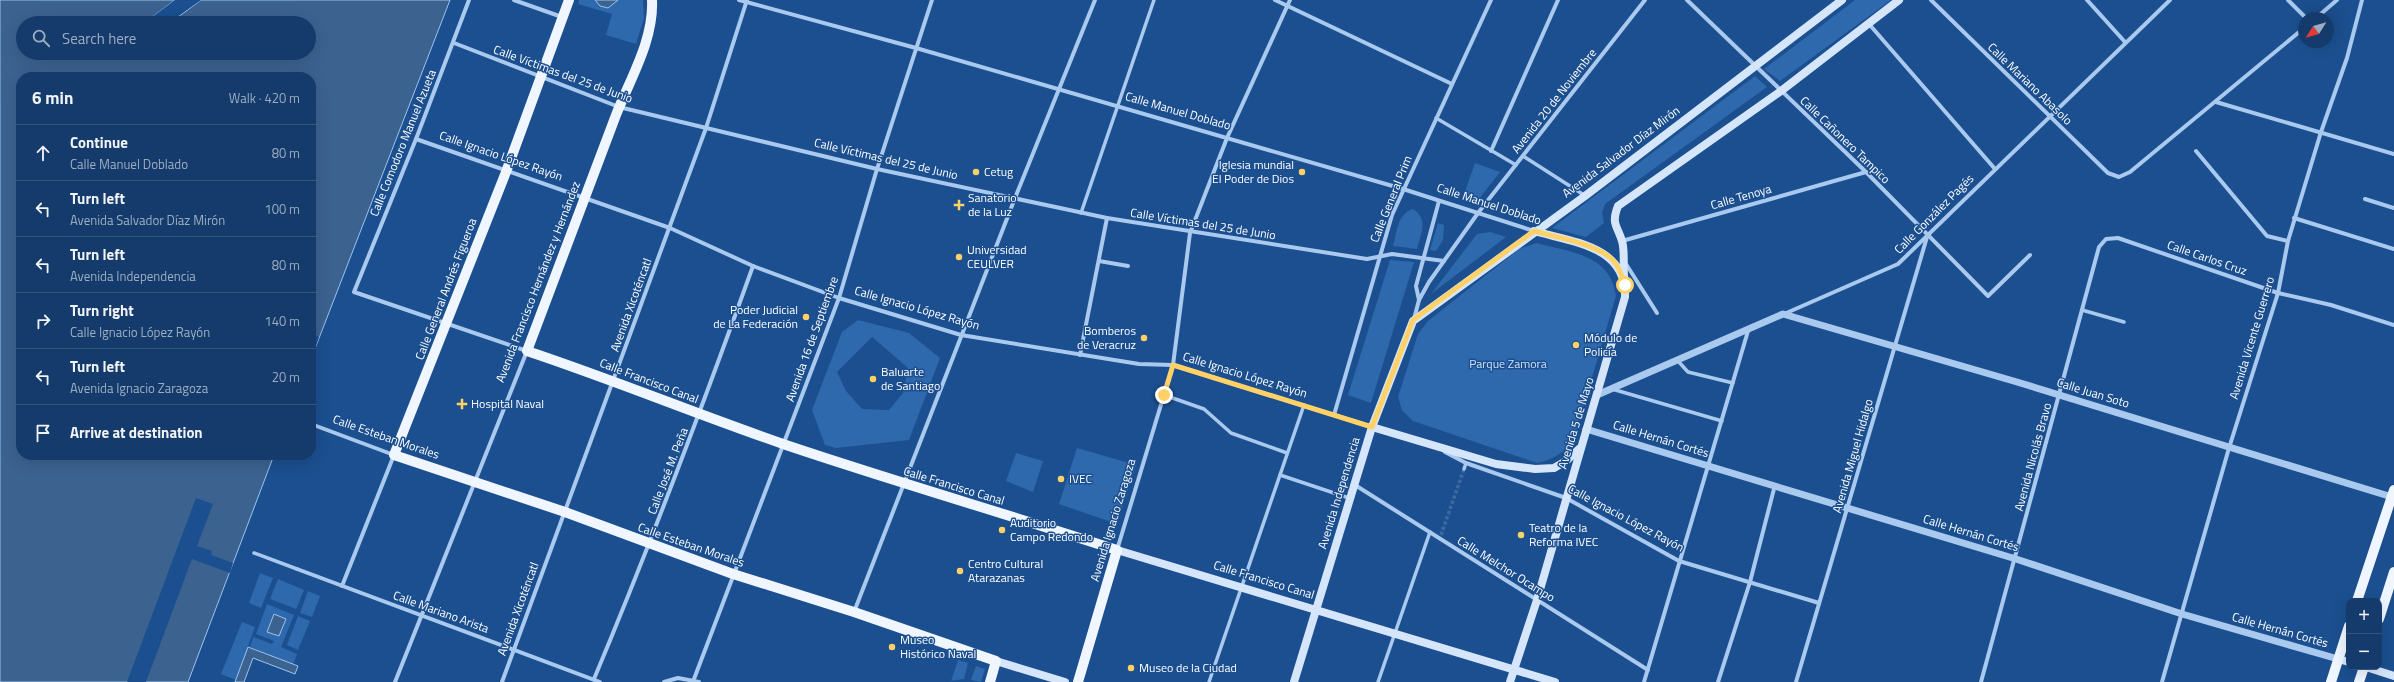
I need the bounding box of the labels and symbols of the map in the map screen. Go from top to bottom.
north arrow [2298,12,2334,48]
street label: Calle Mariano Abasolo [1984,38,2077,129]
street label: Calle Víctimas del 25 de Junio [491,39,635,108]
street label: Avenida 20 de Noviembre [1506,44,1601,157]
street label: Calle Comodoro Manuel Azueta [364,66,441,219]
street label: Calle Manuel Doblado [1123,86,1233,135]
street label: Calle Cañonero Tampico [1796,91,1895,188]
street label: Avenida Salvador Díaz Mirón [1558,101,1684,202]
street label: Calle Ignacio López Rayón [437,125,565,186]
street label: Calle Víctimas del 25 de Junio [812,133,960,184]
street label: Calle General Prim [1364,152,1417,245]
place label: Iglesia mundial El Poder de Dios [1212,155,1294,188]
place label: Cetug [984,162,1013,181]
marker: Cetug [971,167,981,177]
marker: Iglesia mundial El Poder de Dios [1297,167,1307,177]
street label: Calle González Pagés [1889,169,1978,258]
street label: Avenida Francisco Hernández y Hernández [490,178,585,385]
street label: Calle Manuel Doblado [1434,178,1544,229]
street label: Calle Tenoya [1708,179,1773,214]
place label: Sanatorio de la Luz [968,188,1017,221]
marker: Sanatorio de la Luz [953,199,965,211]
street label: Calle Víctimas del 25 de Junio [1129,203,1277,244]
street label: Calle General Andrés Figueroa [410,215,481,362]
street label: Calle Carlos Cruz [2165,235,2250,280]
place label: Universidad CEULVER [967,240,1027,273]
marker: Universidad CEULVER [954,252,964,262]
street label: Avenida Xicoténcatl [605,255,656,354]
street label: Avenida 16 de Septiembre [780,274,843,404]
street label: Avenida Vicente Guerrero [2224,274,2279,402]
route start [1616,276,1634,294]
street label: Calle Ignacio López Rayón [852,281,982,334]
place label: Poder Judicial de La Federación [713,300,798,333]
marker: Poder Judicial de La Federación [801,312,811,322]
place label: Bomberos de Veracruz [1077,321,1136,354]
place label: Módulo de Policía [1584,328,1637,361]
marker: Bomberos de Veracruz [1139,333,1149,343]
marker: Módulo de Policía [1571,340,1581,350]
street label: Calle Ignacio López Rayón [1180,347,1310,403]
street label: Calle Francisco Canal [597,353,702,408]
park label: Parque Zamora [1469,354,1547,373]
place label: Baluarte de Santiago [881,362,940,395]
street label: Calle Juan Soto [2054,372,2132,413]
marker: Baluarte de Santiago [868,374,878,384]
street label: Avenida 5 de Mayo [1553,375,1599,471]
route end [1155,386,1173,404]
place label: Hospital Naval [471,394,544,413]
street label: Avenida Miguel Hidalgo [1827,397,1878,515]
marker: Hospital Naval [456,398,468,410]
street label: Avenida Nicolás Bravo [2009,401,2056,513]
street label: Calle Esteban Morales [330,409,442,464]
street label: Calle Hernán Cortés [1611,415,1712,462]
street label: Calle José M. Peña [642,425,693,517]
street label: Avenida Independencia [1312,435,1365,551]
street label: Avenida Ignacio Zaragoza [1085,456,1140,584]
street label: Calle Francisco Canal [901,461,1007,510]
place label: IVEC [1069,469,1092,488]
marker: IVEC [1056,474,1066,484]
street label: Calle Ignacio López Rayón [1565,479,1688,556]
street label: Calle Hernán Cortés [1921,509,2022,556]
place label: Auditorio Campo Redondo [1010,513,1093,546]
street label: Calle Esteban Morales [635,517,747,572]
place label: Teatro de la Reforma IVEC [1529,518,1599,551]
marker: Auditorio Campo Redondo [997,525,1007,535]
marker: Teatro de la Reforma IVEC [1516,530,1526,540]
street label: Calle Melchor Ocampo [1454,531,1559,606]
place label: Centro Cultural Atarazanas [968,554,1043,587]
street label: Calle Francisco Canal [1211,555,1317,604]
street label: Avenida Xicoténcatl [492,559,543,658]
marker: Centro Cultural Atarazanas [955,566,965,576]
street label: Calle Mariano Arista [391,585,492,638]
street label: Calle Hernán Cortés [2230,607,2331,652]
place label: Museo Histórico Naval [900,630,976,663]
marker: Museo Histórico Naval [887,642,897,652]
place label: Museo de la Ciudad [1139,658,1237,677]
marker: Museo de la Ciudad [1126,663,1136,673]

